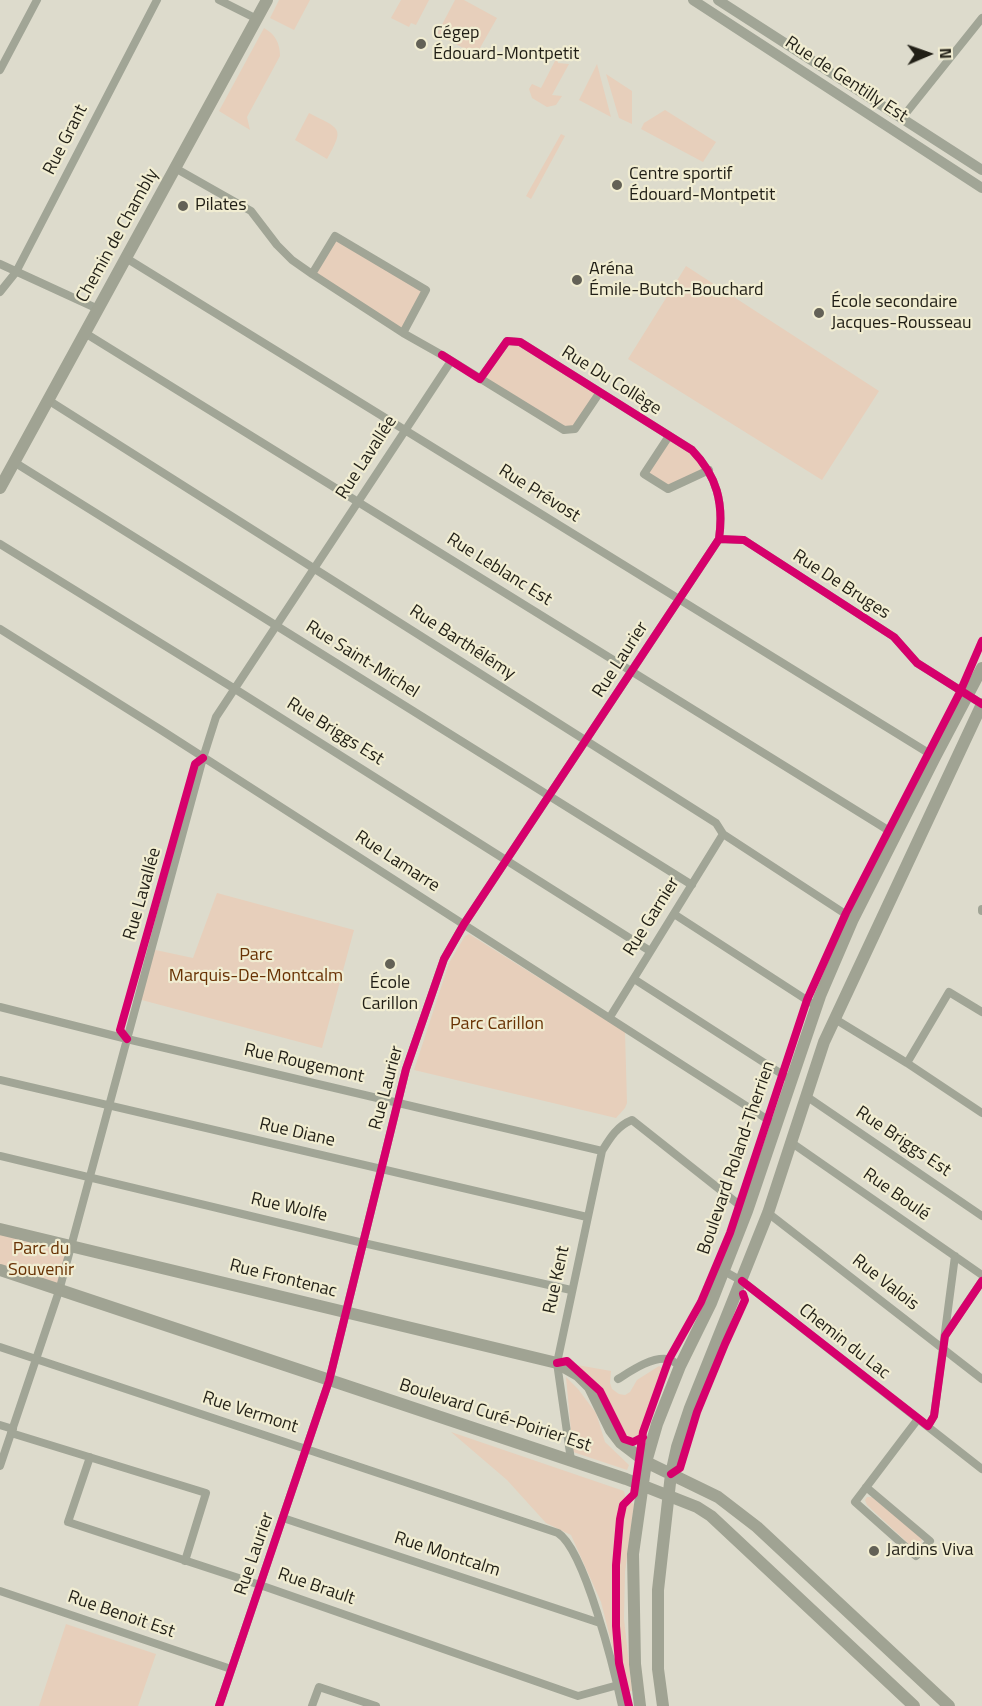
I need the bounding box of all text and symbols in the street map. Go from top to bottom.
place label: Cégep Édouard-Montpetit [433,23,579,66]
north arrow [898,24,958,84]
street label: Rue de Gentilly Est [781,32,911,128]
marker: Cégep Édouard-Montpetit [414,37,428,51]
text: N [934,47,958,59]
street label: Rue Grant [39,101,93,179]
place label: Centre sportif Édouard-Montpetit [629,164,775,207]
street label: Chemin de Chambly [72,165,164,307]
marker: Centre sportif Édouard-Montpetit [610,178,624,192]
place label: Pilates [195,195,247,217]
marker: Pilates [176,199,190,213]
place label: Aréna Émile-Butch-Bouchard [589,259,764,302]
marker: Aréna Émile-Butch-Bouchard [570,273,584,287]
place label: École secondaire Jacques-Rousseau [831,292,972,334]
marker: École secondaire Jacques-Rousseau [812,306,826,320]
street label: Rue Du Collège [557,342,665,420]
street label: Rue Lavallée [332,412,402,504]
street label: Rue Prévost [494,460,584,528]
street label: Rue Leblanc Est [442,529,556,611]
street label: Rue De Bruges [788,545,894,625]
street label: Rue Barthélémy [405,601,519,685]
street label: Rue Saint-Michel [301,617,423,703]
street label: Rue Laurier [588,618,654,702]
street label: Rue Briggs Est [282,694,388,770]
street label: Rue Lamarre [351,827,443,897]
street label: Rue Lavallée [119,845,167,943]
street label: Rue Garnier [619,874,685,960]
park label: Parc Marquis-De-Montcalm [169,945,343,988]
marker: École Carillon [383,957,397,971]
place label: École Carillon [362,973,418,1016]
park label: Parc Carillon [450,1014,544,1036]
street label: Rue Rougemont [242,1040,366,1088]
street label: Rue Laurier [365,1044,409,1132]
street label: Boulevard Roland-Therrien [694,1058,780,1258]
street label: Rue Briggs Est [851,1102,955,1182]
street label: Rue Diane [257,1114,337,1152]
street label: Rue Boulé [858,1164,934,1226]
street label: Rue Wolfe [249,1189,329,1227]
park label: Parc du Souvenir [8,1239,74,1282]
street label: Rue Kent [539,1244,575,1316]
street label: Rue Valois [847,1250,923,1316]
street label: Rue Frontenac [227,1255,339,1303]
street label: Chemin du Lac [794,1300,894,1384]
street label: Boulevard Curé-Poirier Est [396,1375,594,1457]
street label: Rue Vermont [199,1387,301,1439]
street label: Rue Laurier [231,1510,279,1598]
street label: Rue Montcalm [391,1528,503,1582]
place label: Jardins Viva [886,1540,974,1562]
marker: Jardins Viva [867,1544,881,1558]
street label: Rue Brault [275,1564,357,1610]
street label: Rue Benoit Est [65,1587,177,1643]

